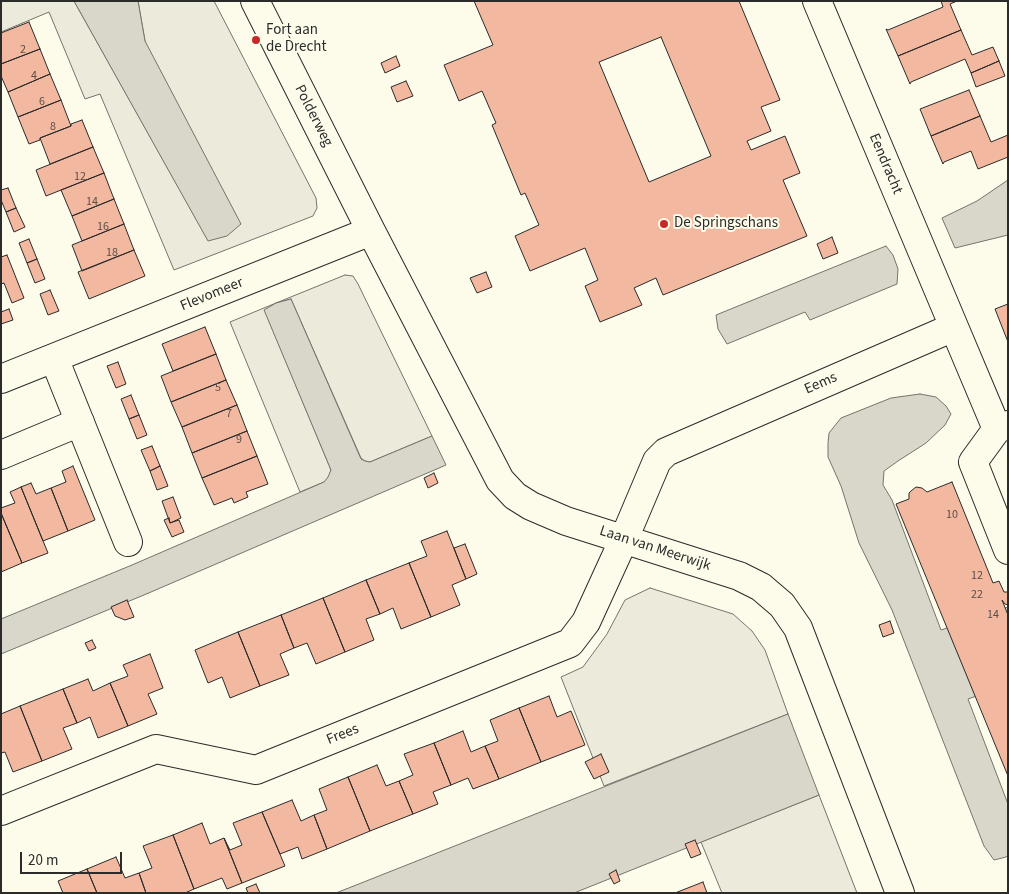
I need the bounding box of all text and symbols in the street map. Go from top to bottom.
place label: Fort aan de Drecht [266,22,327,57]
marker: Fort aan de Drecht [250,34,262,46]
house number: 2 [20,43,26,57]
house number: 4 [31,69,37,83]
street label: Polderweg [290,82,336,150]
house number: 6 [39,95,45,109]
house number: 8 [50,120,56,134]
street label: Eendracht [864,131,906,197]
house number: 12 [74,170,86,184]
house number: 14 [86,195,98,209]
place label: De Springschans [674,215,778,233]
marker: De Springschans [658,218,670,230]
house number: 16 [97,220,109,234]
house number: 18 [106,246,118,260]
street label: Flevomeer [178,274,246,316]
street label: Eems [802,369,840,399]
house number: 5 [215,381,221,395]
house number: 7 [226,407,232,421]
house number: 9 [236,433,242,447]
house number: 10 [946,508,958,522]
street label: Laan van Meerwijk [597,523,713,575]
house number: 12 [971,569,983,583]
house number: 22 [971,588,983,602]
house number: 14 [987,608,999,622]
street label: Frees [324,720,362,750]
scale bar [22,842,125,874]
text: 20 m [28,850,58,871]

